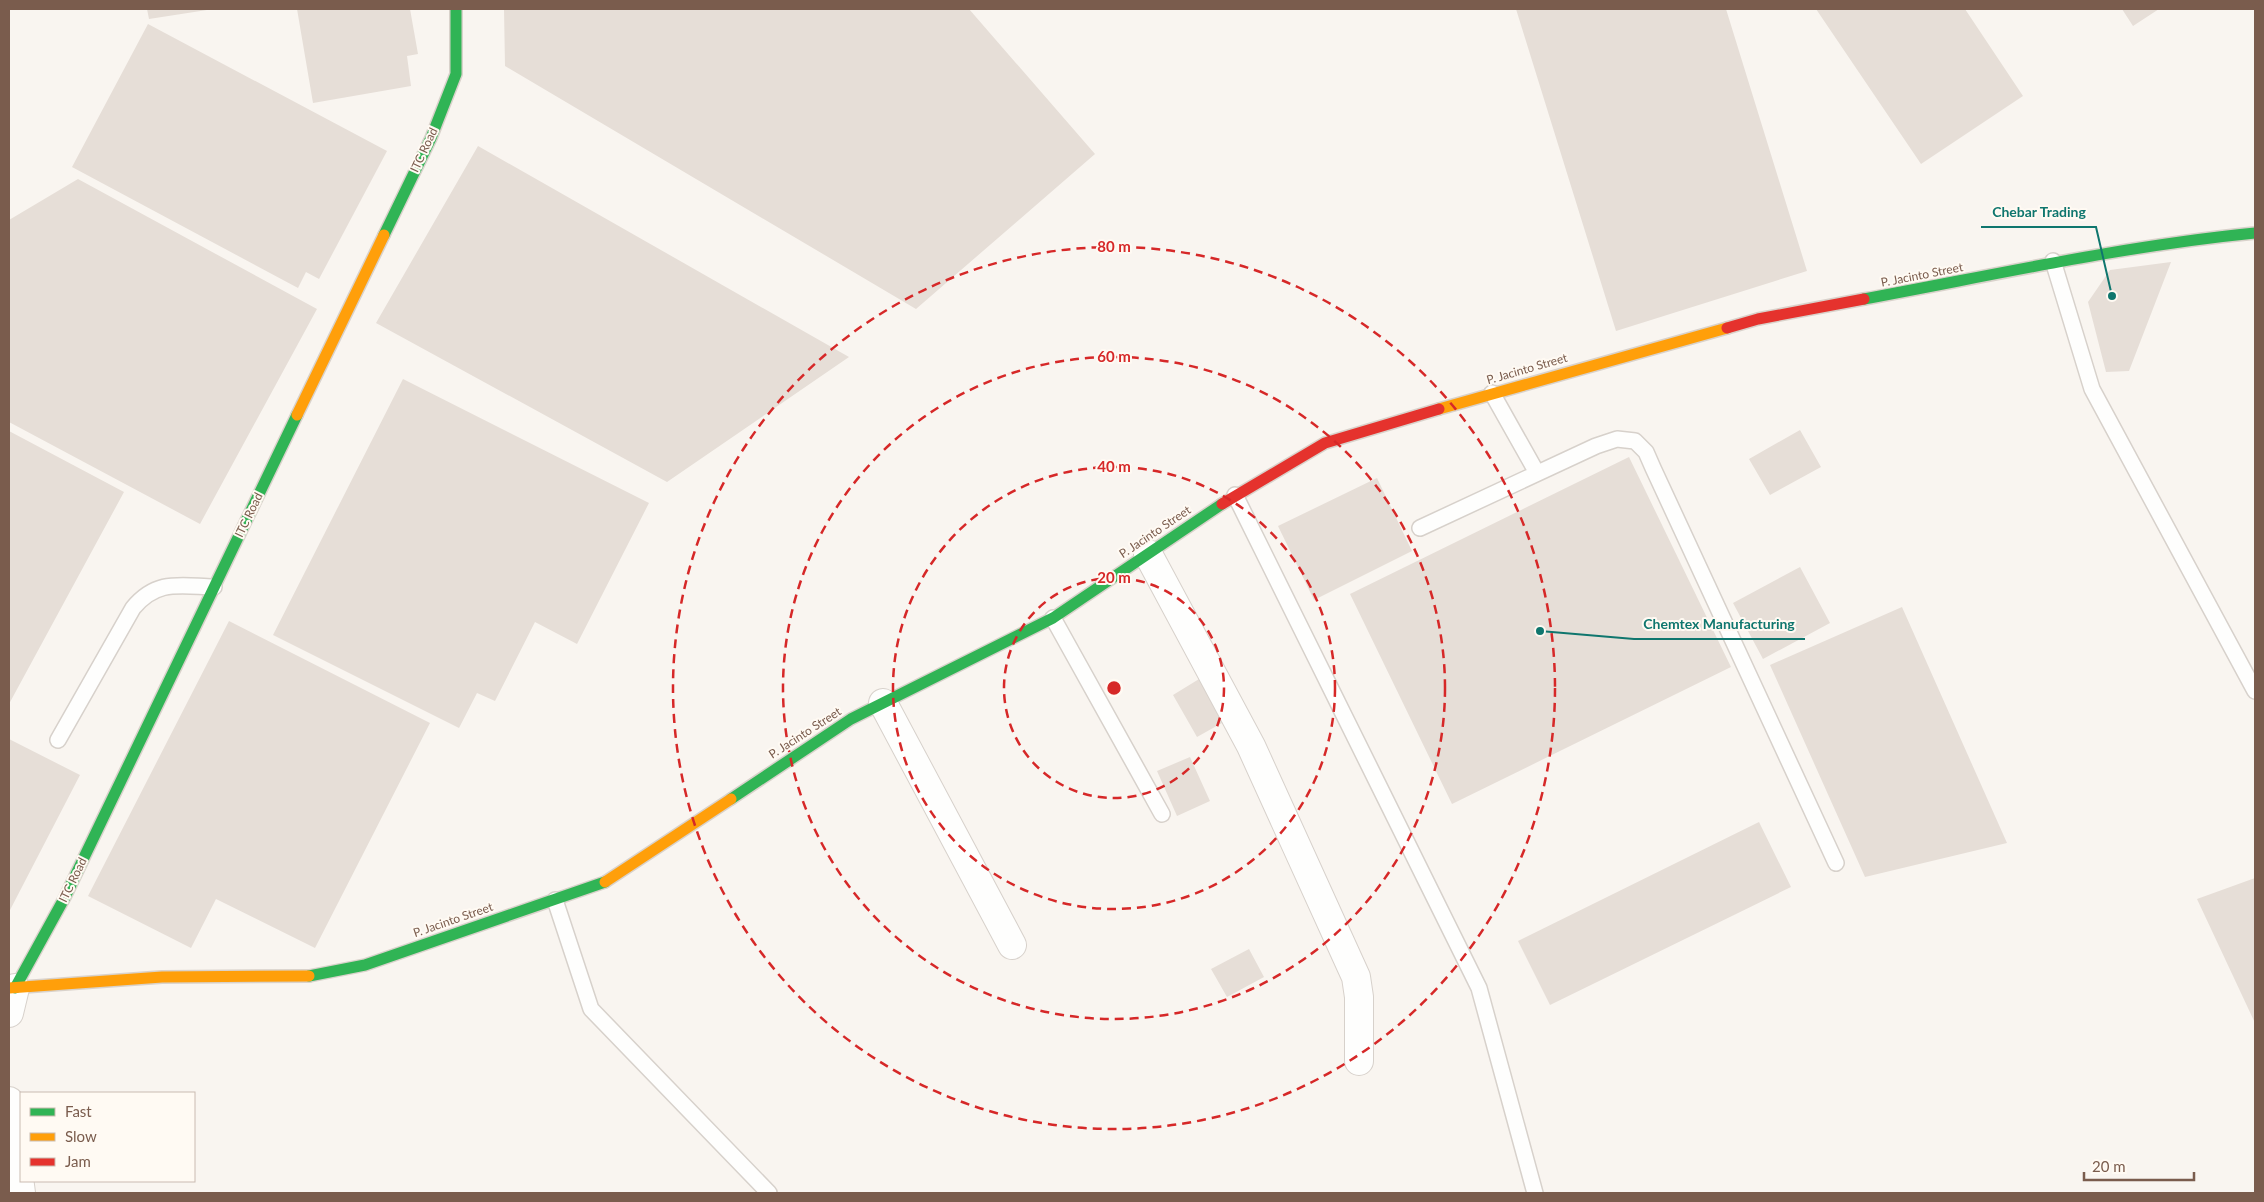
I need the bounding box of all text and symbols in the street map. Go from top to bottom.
street label: ITC Road [407,125,440,175]
callout: Chebar Trading [1981,198,2096,227]
text: Chebar Trading [1992,203,2086,220]
text: 80 m [1097,237,1131,255]
street label: P. Jacinto Street [1880,259,1965,290]
text: 60 m [1097,347,1131,365]
street label: P. Jacinto Street [1485,350,1570,387]
text: 40 m [1097,457,1131,475]
street label: ITC Road [231,490,266,540]
street label: P. Jacinto Street [1116,502,1194,561]
text: 20 m [1097,568,1131,586]
callout: Chemtex Manufacturing [1634,610,1805,639]
text: Chemtex Manufacturing [1643,615,1795,632]
centre of rings [1105,679,1123,697]
street label: P. Jacinto Street [766,703,844,762]
street label: ITC Road [55,855,90,905]
street label: P. Jacinto Street [411,899,495,940]
legend [20,1092,195,1182]
text: Fast [65,1102,92,1120]
text: Slow [65,1127,97,1145]
scale bar [2084,1150,2194,1182]
text: Jam [65,1152,91,1170]
text: 20 m [2092,1157,2126,1175]

